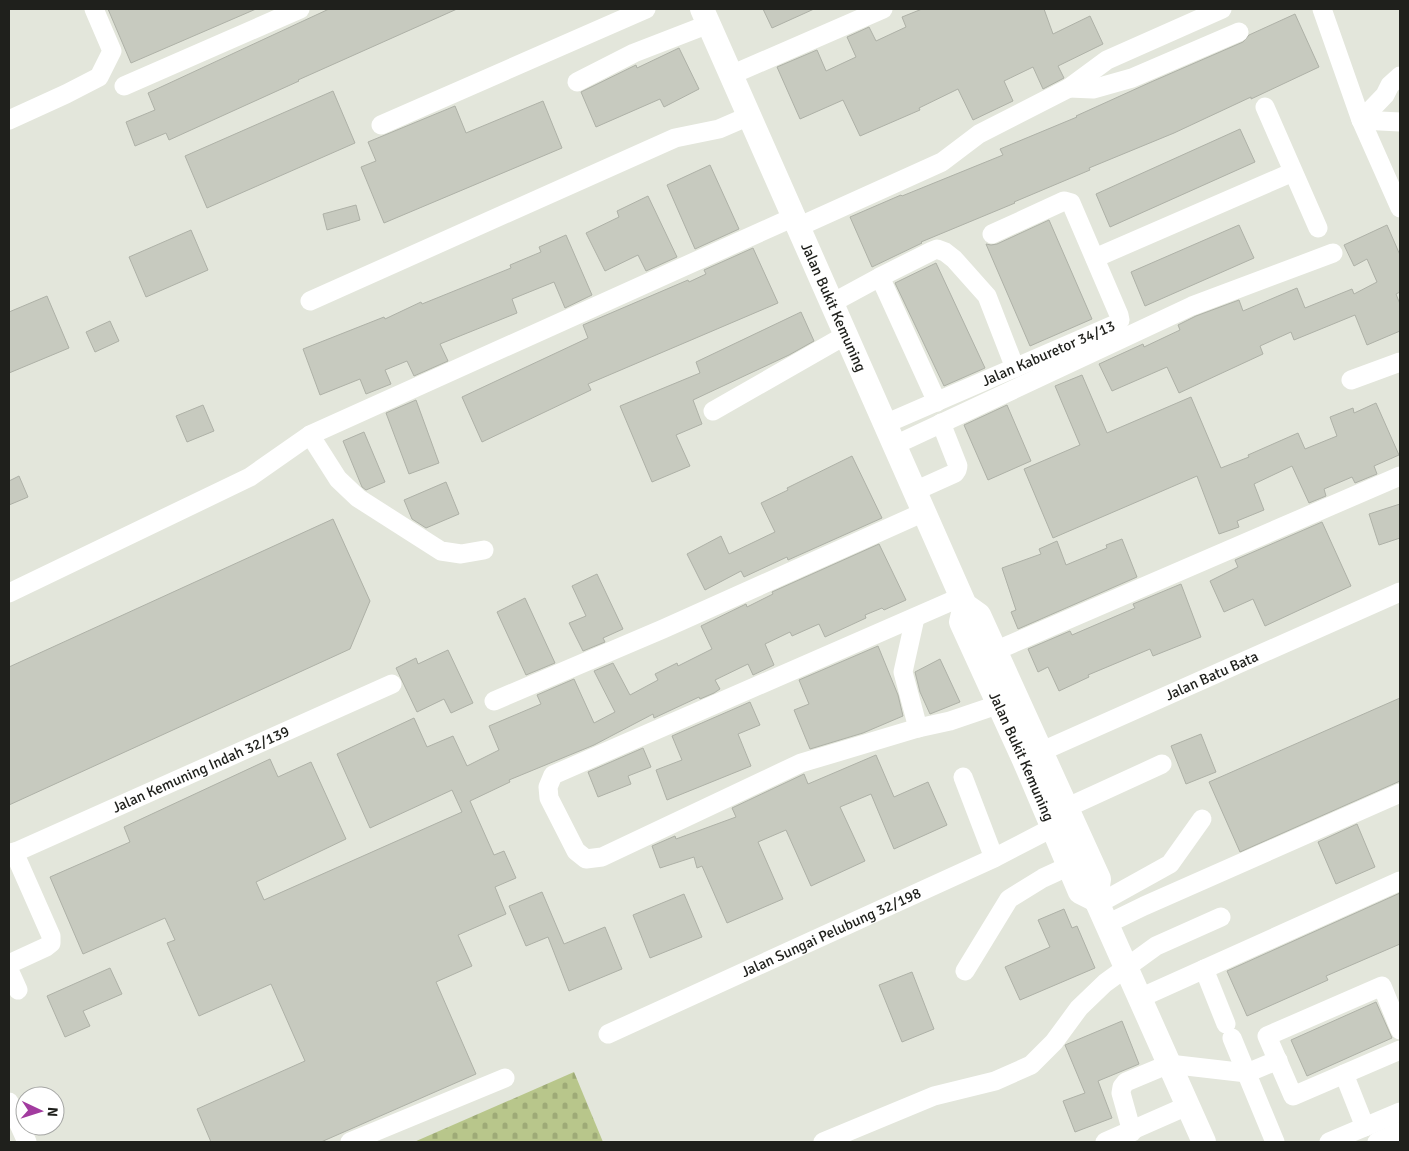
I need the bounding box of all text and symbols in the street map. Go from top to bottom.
street label: Jalan Bukit Kemuning [797,240,870,375]
street label: Jalan Kaburetor 34/13 [979,317,1118,390]
street label: Jalan Batu Bata [1162,647,1261,704]
street label: Jalan Bukit Kemuning [985,689,1058,824]
street label: Jalan Kemuning Indah 32/139 [109,722,292,817]
street label: Jalan Sungai Pelubung 32/198 [738,884,924,981]
north arrow [15,1086,65,1136]
text: N [44,1106,61,1117]

